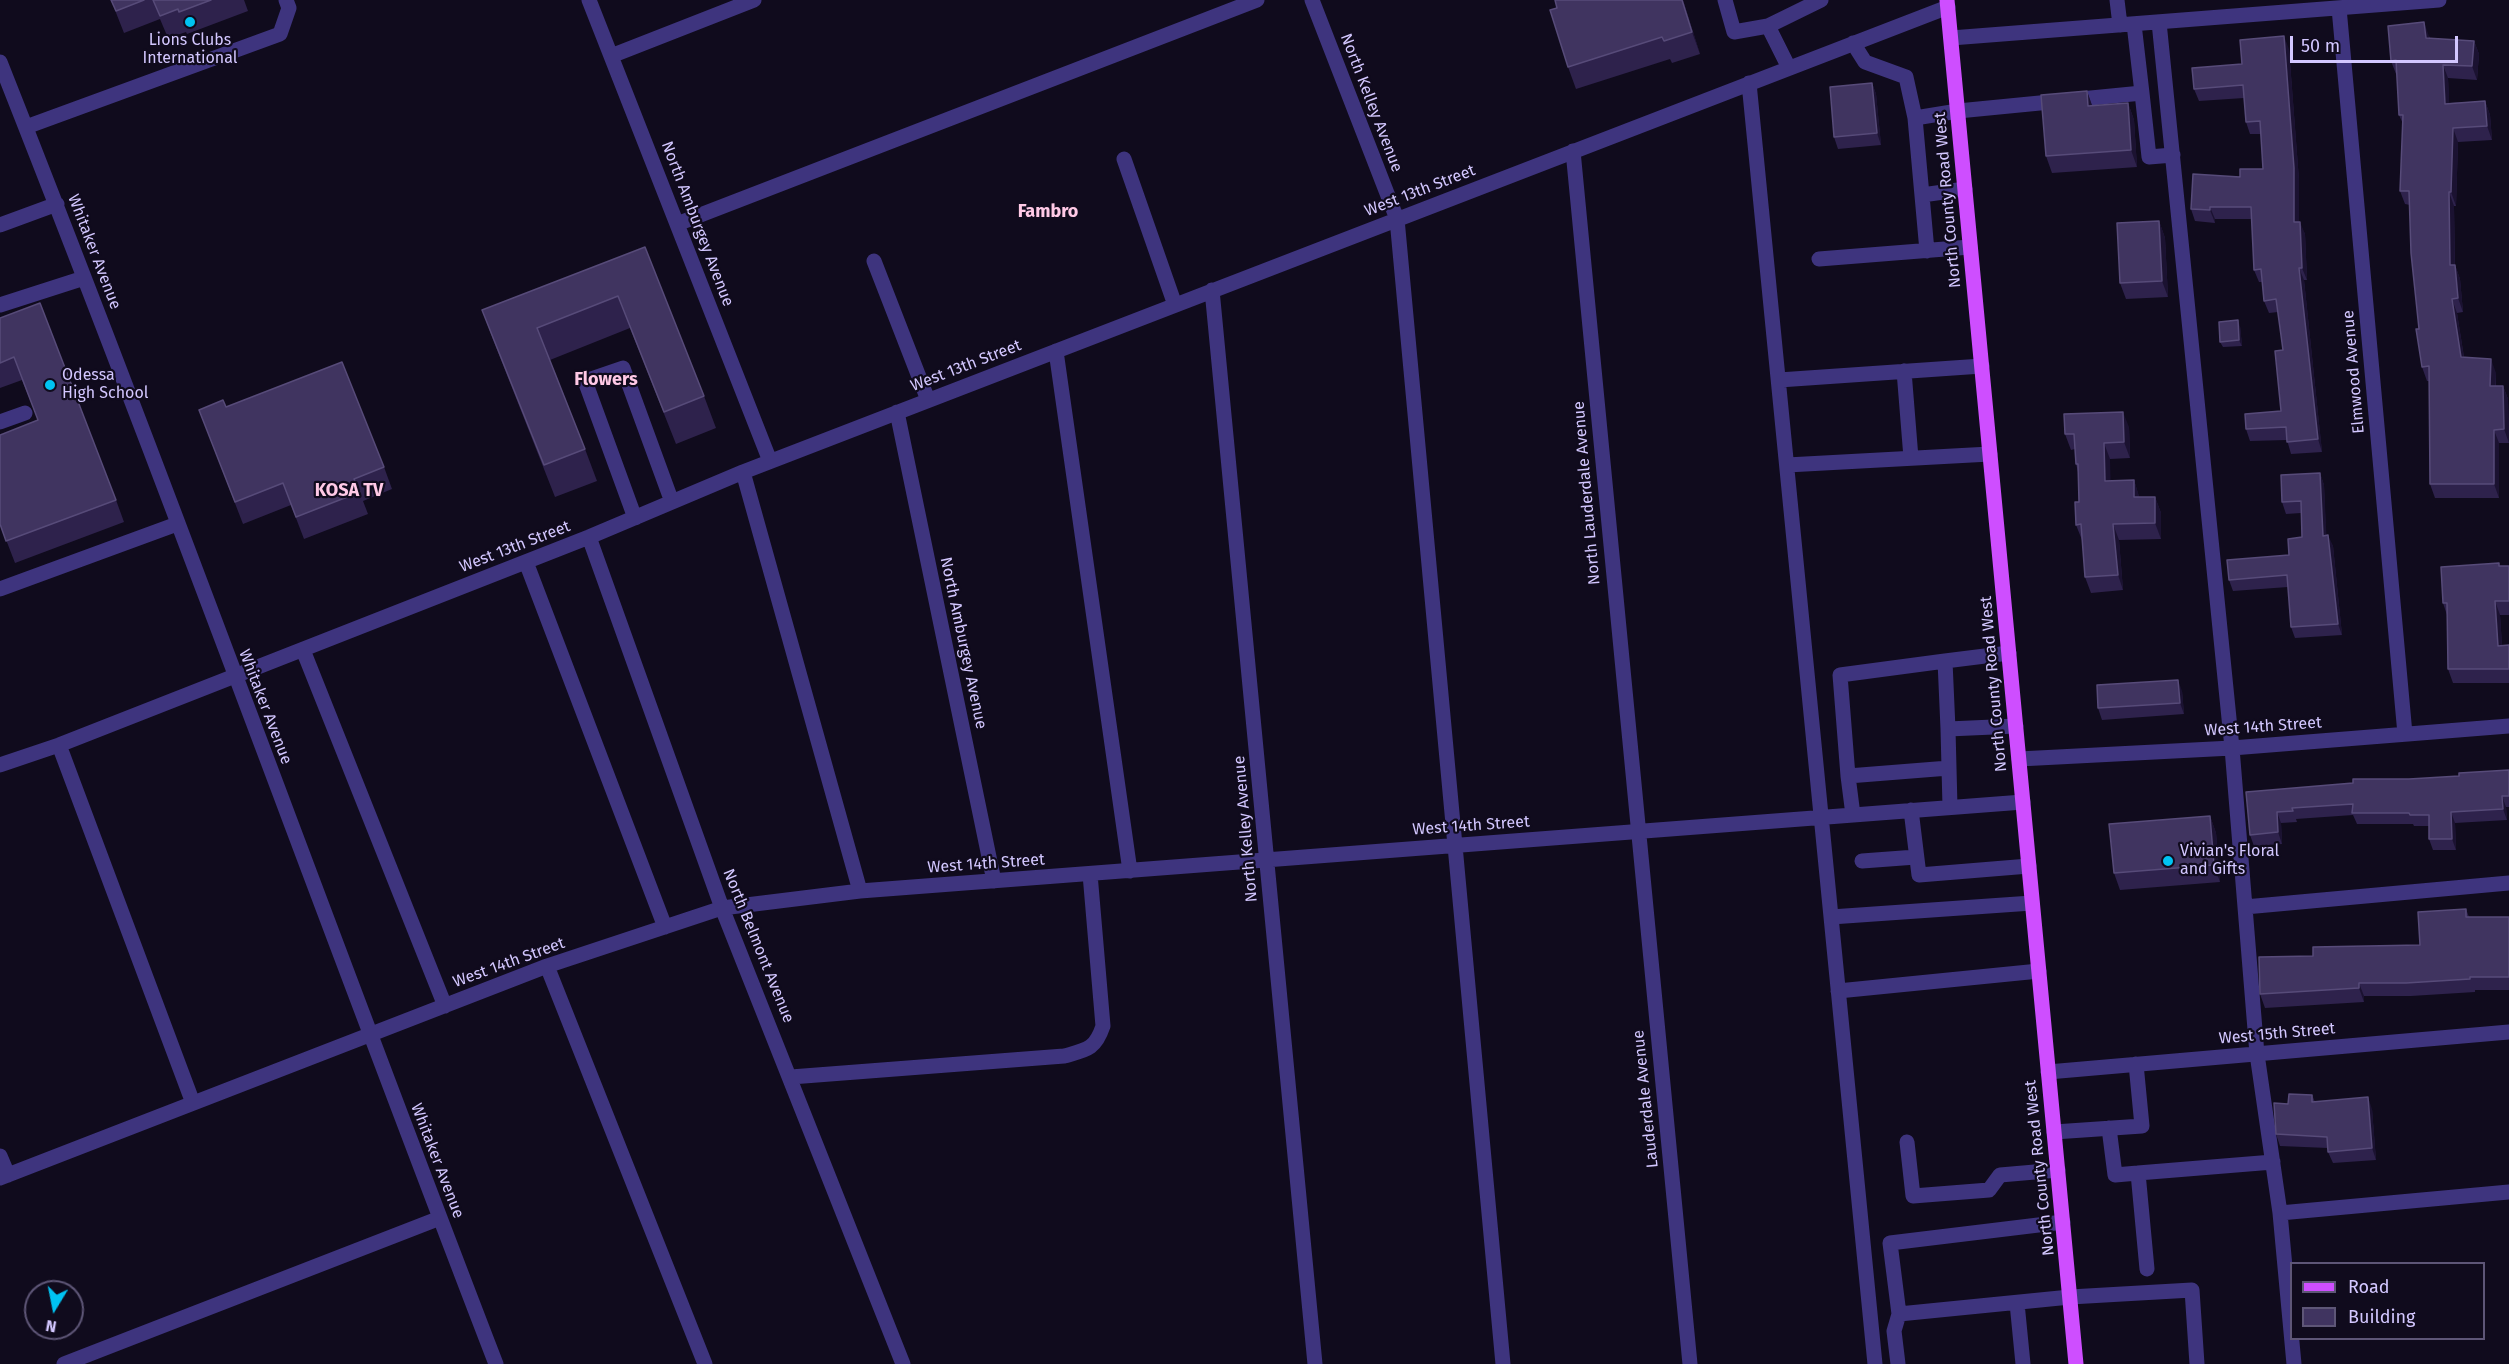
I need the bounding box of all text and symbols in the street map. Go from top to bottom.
marker: Lions Clubs International [183,15,197,29]
scale bar [2293,24,2461,62]
place label: Lions Clubs International [143,31,237,69]
street label: North Kelley Avenue [1336,31,1406,175]
text: 50 m [2301,35,2340,57]
street label: North County Road West [1931,111,1965,289]
street label: North Amburgey Avenue [657,139,737,309]
street label: West 13th Street [1362,161,1478,221]
street label: Whitaker Avenue [63,192,125,312]
district label: Fambro [1018,201,1078,223]
street label: Elmwood Avenue [2339,309,2369,435]
street label: West 13th Street [908,336,1024,396]
place label: Odessa High School [62,366,148,404]
district label: Flowers [574,369,638,391]
marker: Odessa High School [43,378,57,392]
street label: North Lauderdale Avenue [1569,400,1605,586]
district label: KOSA TV [315,480,383,502]
street label: West 13th Street [457,517,573,577]
street label: North Amburgey Avenue [935,555,991,731]
street label: North County Road West [1977,595,2011,773]
street label: Whitaker Avenue [234,647,296,767]
street label: West 14th Street [2204,713,2322,741]
street label: North Kelley Avenue [1230,755,1262,903]
street label: West 14th Street [1412,812,1530,840]
place label: Vivian's Floral and Gifts [2180,842,2279,880]
street label: West 14th Street [927,850,1045,878]
marker: Vivian's Floral and Gifts [2161,854,2175,868]
street label: North Belmont Avenue [718,866,798,1026]
street label: West 14th Street [451,934,567,992]
street label: West 15th Street [2218,1019,2336,1049]
street label: Lauderdale Avenue [1629,1029,1663,1169]
street label: North County Road West [2021,1079,2059,1257]
street label: Whitaker Avenue [406,1101,468,1221]
legend [2290,1262,2485,1340]
text: Road [2348,1276,2390,1298]
north arrow [24,1280,84,1340]
text: Building [2348,1306,2415,1328]
text: N [44,1316,58,1337]

